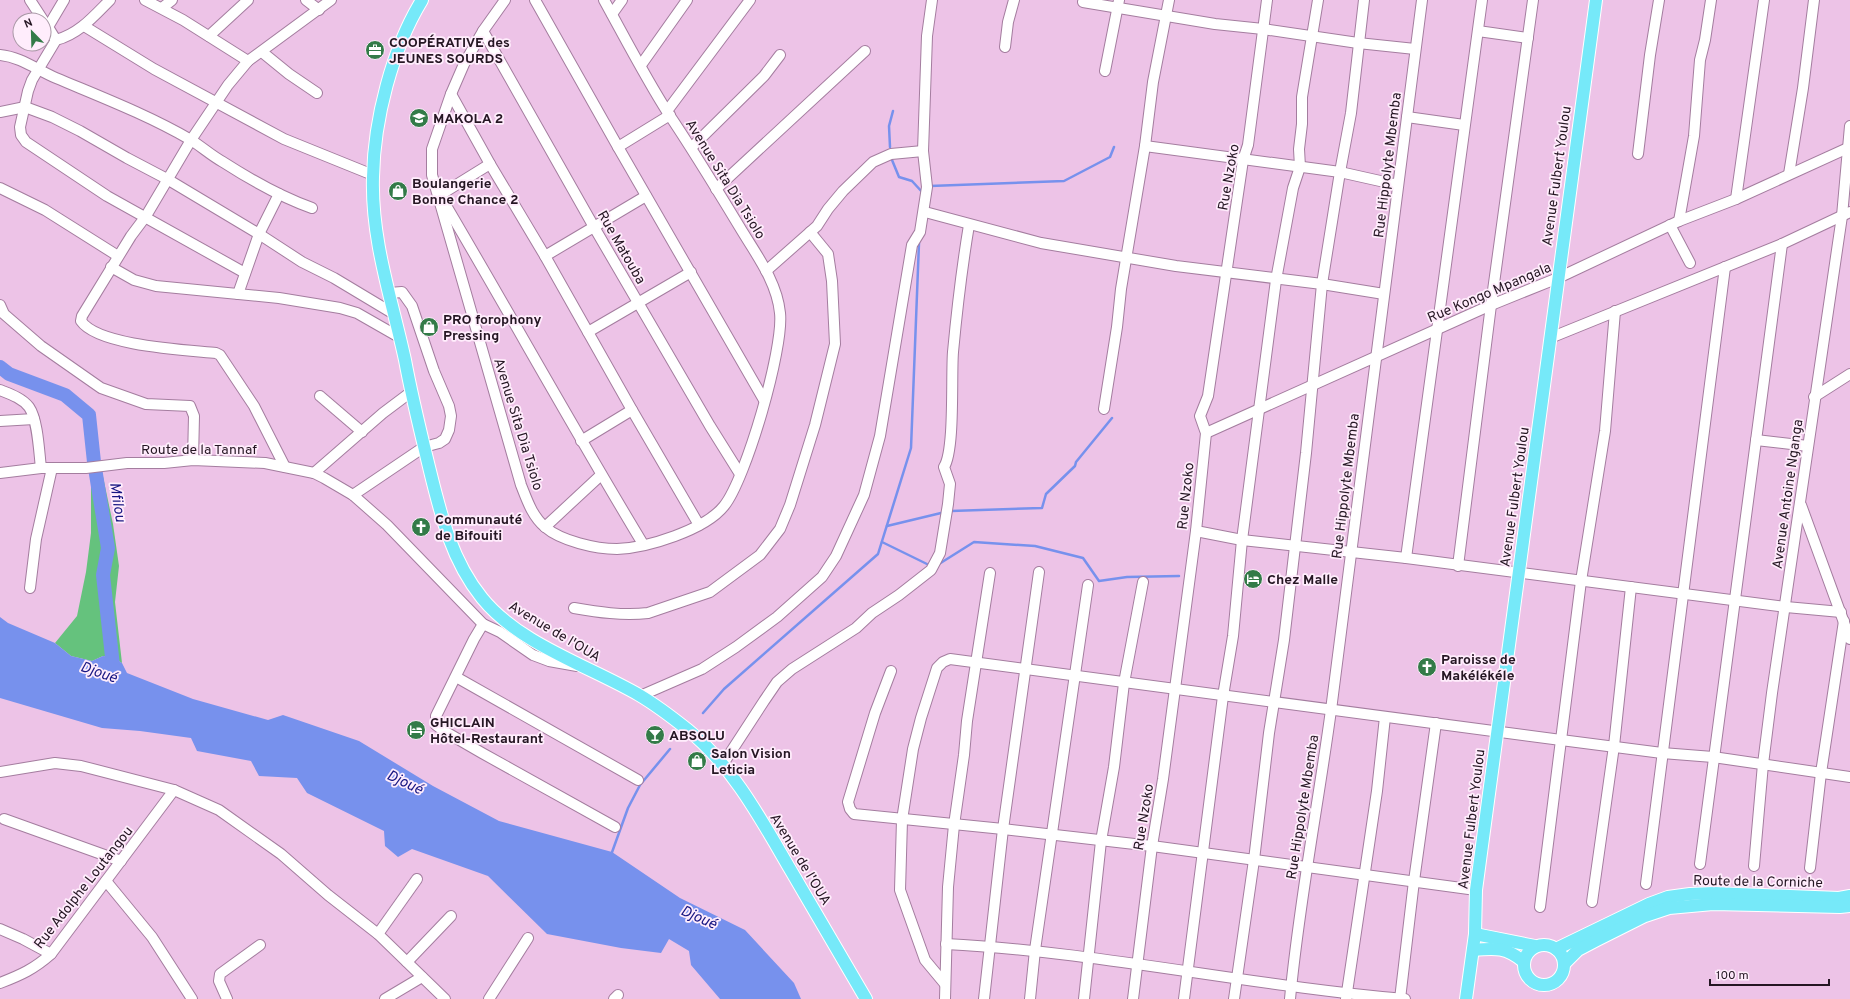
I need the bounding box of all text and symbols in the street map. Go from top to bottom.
north arrow [12,12,52,52]
text: N [22,16,35,32]
place label: COOPÉRATIVE des JEUNES SOURDS [389,34,510,68]
office icon: COOPÉRATIVE des JEUNES SOURDS [364,39,386,61]
street label: Rue Hippolyte Mbemba [1371,92,1406,239]
street label: Avenue Fulbert Youlou [1539,105,1576,247]
school or university icon: MAKOLA 2 [408,107,430,129]
place label: MAKOLA 2 [433,111,503,128]
street label: Avenue Sita Dia Tsiolo [681,117,769,243]
street label: Rue Nzoko [1215,143,1244,212]
place label: Boulangerie Bonne Chance 2 [412,176,518,209]
shop icon: Boulangerie Bonne Chance 2 [387,180,409,202]
street label: Rue Matouba [593,208,649,288]
street label: Rue Kongo Mpangala [1425,260,1554,327]
place label: PRO forophony Pressing [443,312,541,345]
shop icon: PRO forophony Pressing [418,316,440,338]
street label: Avenue Sita Dia Tsiolo [489,356,546,493]
street label: Rue Hippolyte Mbemba [1329,413,1364,560]
street label: Avenue Antoine Nganga [1770,418,1807,570]
street label: Avenue Fulbert Youlou [1497,426,1534,568]
street label: Route de la Tannaf [141,442,257,459]
street label: Rue Nzoko [1175,462,1198,530]
water label: Mfilou [104,481,129,524]
place label: Communauté de Bifouiti [435,512,522,545]
church icon: Communauté de Bifouiti [410,516,432,538]
hotel icon: Chez Malle [1242,568,1264,590]
place label: Chez Malle [1267,572,1338,589]
street label: Avenue de l'OUA [505,598,603,666]
place label: Paroisse de Makélékéle [1441,652,1516,685]
church icon: Paroisse de Makélékéle [1416,656,1438,678]
water label: Djoué [78,658,121,689]
place label: GHICLAIN Hôtel-Restaurant [430,715,543,748]
hotel icon: GHICLAIN Hôtel-Restaurant [405,719,427,741]
bar icon: ABSOLU [644,724,666,746]
place label: ABSOLU [669,728,725,745]
street label: Rue Hippolyte Mbemba [1284,734,1323,881]
place label: Salon Vision Leticia [711,746,791,779]
street label: Avenue Fulbert Youlou [1455,748,1490,890]
shop icon: Salon Vision Leticia [686,750,708,772]
water label: Djoué [383,767,427,800]
street label: Rue Nzoko [1131,783,1158,852]
street label: Avenue de l'OUA [766,811,834,909]
street label: Rue Adolphe Loutangou [31,823,137,952]
street label: Route de la Corniche [1693,873,1823,892]
water label: Djoué [677,902,721,935]
scale bar [1710,961,1829,987]
text: 100 m [1716,968,1749,984]

